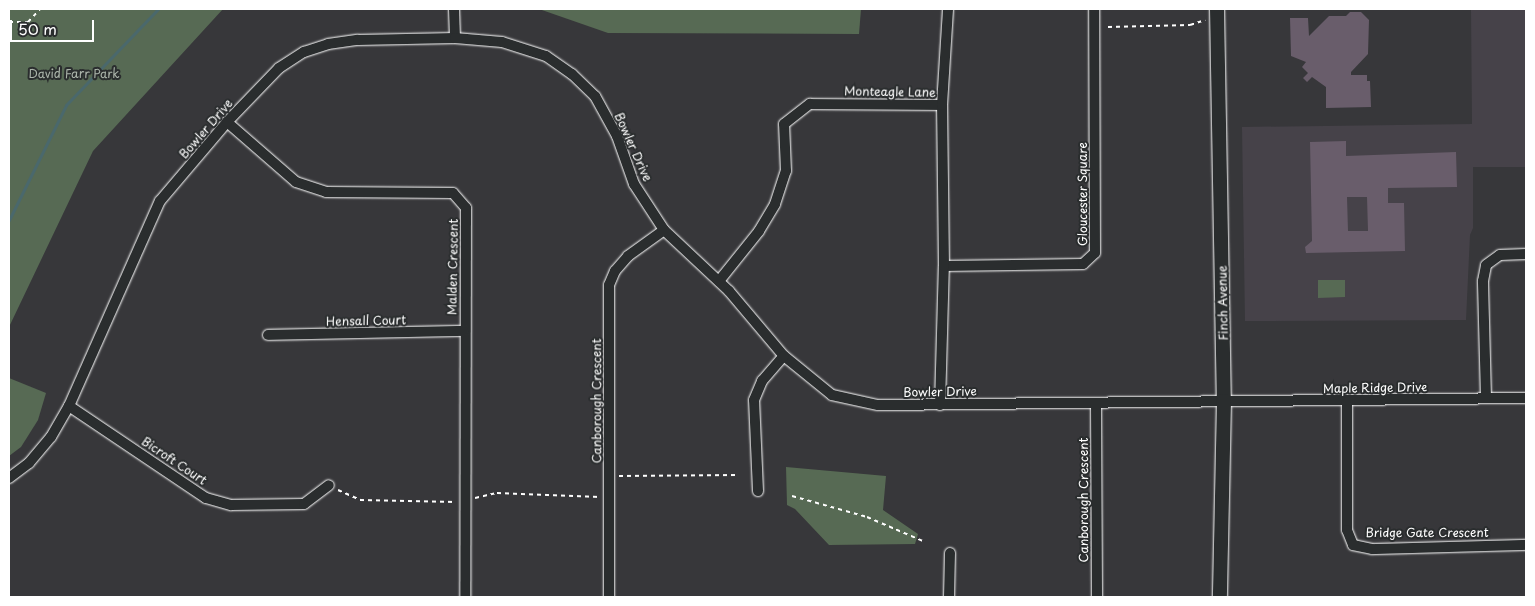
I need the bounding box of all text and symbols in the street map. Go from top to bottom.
scale bar [12,10,96,42]
text: 50 m [18,17,57,40]
park label: David Farr Park [28,67,120,81]
street label: Monteagle Lane [843,84,937,100]
street label: Bowler Drive [176,96,236,162]
street label: Bowler Drive [611,110,655,184]
street label: Gloucester Square [1076,141,1090,247]
street label: Malden Crescent [445,219,461,315]
street label: Finch Avenue [1215,265,1231,341]
street label: Hensall Court [326,313,406,329]
street label: Canborough Crescent [590,339,604,463]
street label: Maple Ridge Drive [1322,380,1428,396]
street label: Bowler Drive [902,384,978,400]
street label: Bicroft Court [138,434,210,488]
street label: Canborough Crescent [1077,438,1091,562]
street label: Bridge Gate Crescent [1365,526,1489,540]

